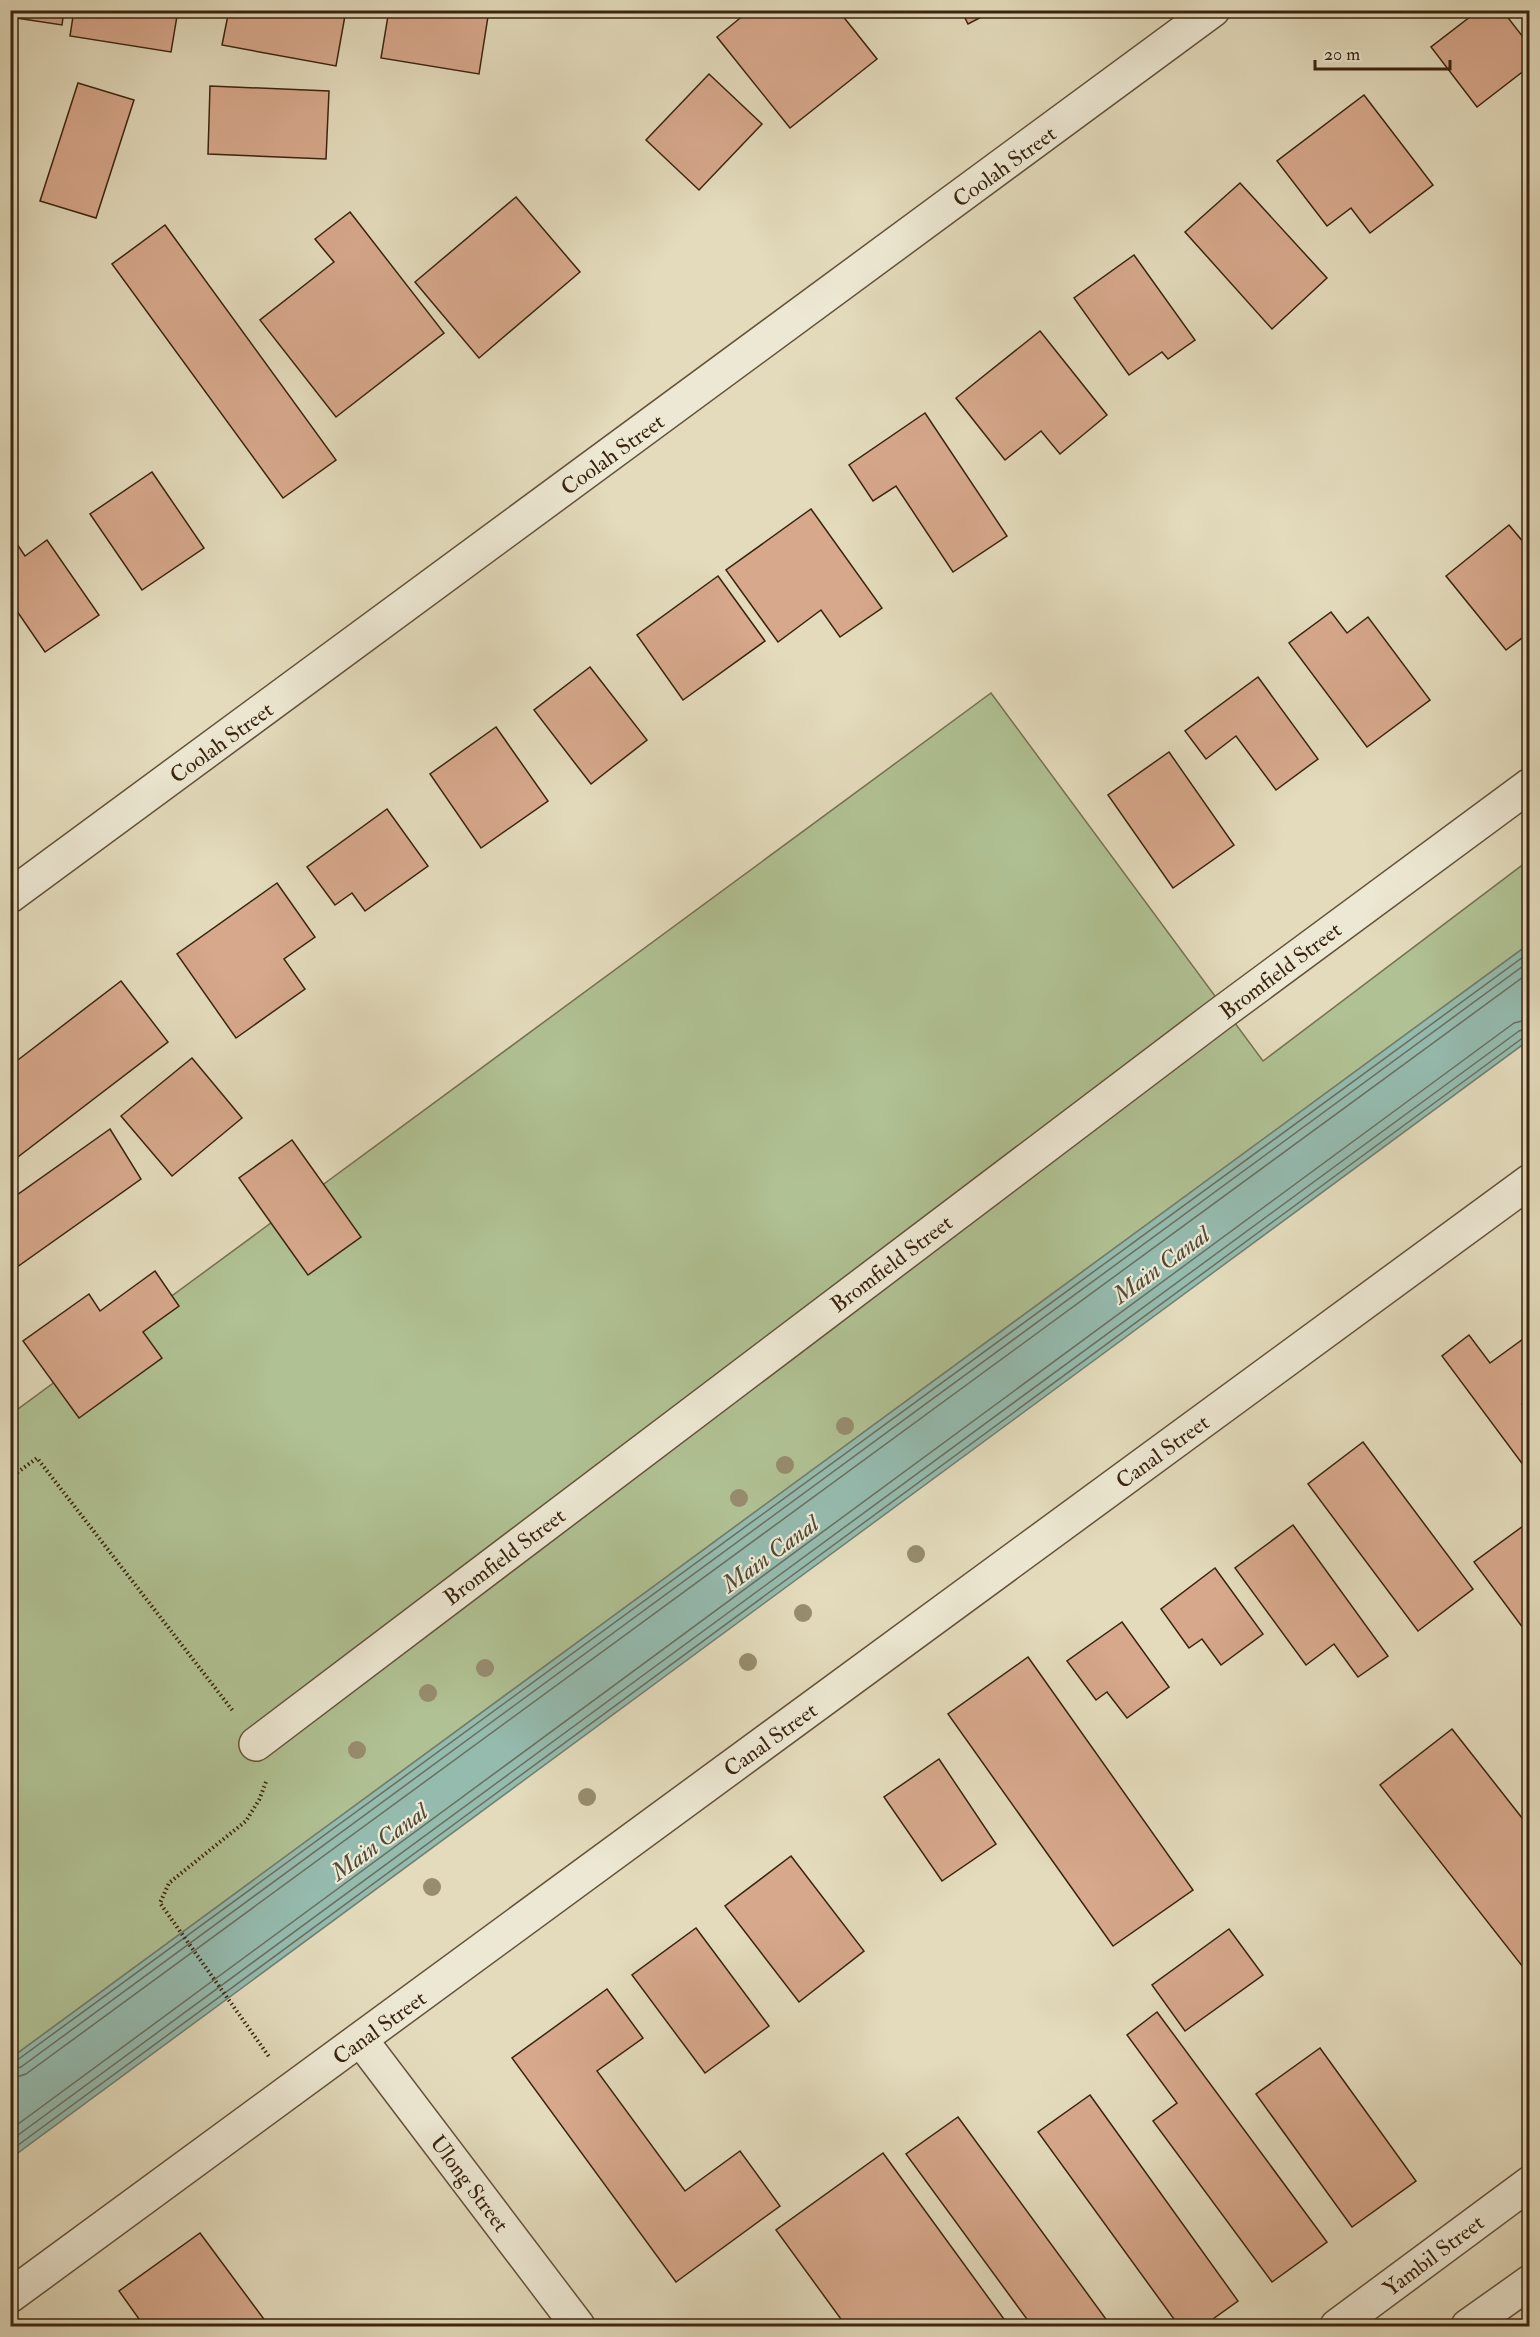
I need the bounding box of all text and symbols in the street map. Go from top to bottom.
scale bar [1315,33,1450,71]
text: 20 m [1324,43,1360,66]
street label: Coolah Street [947,120,1062,214]
street label: Coolah Street [555,408,670,502]
street label: Coolah Street [164,696,279,790]
street label: Bromfield Street [1214,916,1347,1026]
street label: Bromfield Street [825,1209,958,1319]
water label: Main Canal [1105,1218,1218,1312]
street label: Canal Street [1110,1409,1215,1495]
street label: Bromfield Street [438,1502,571,1612]
water label: Main Canal [714,1507,827,1601]
street label: Canal Street [718,1697,823,1783]
water label: Main Canal [323,1795,436,1889]
street label: Canal Street [327,1985,432,2071]
street label: Ulong Street [424,2129,515,2238]
street label: Yambil Street [1378,2209,1490,2303]

